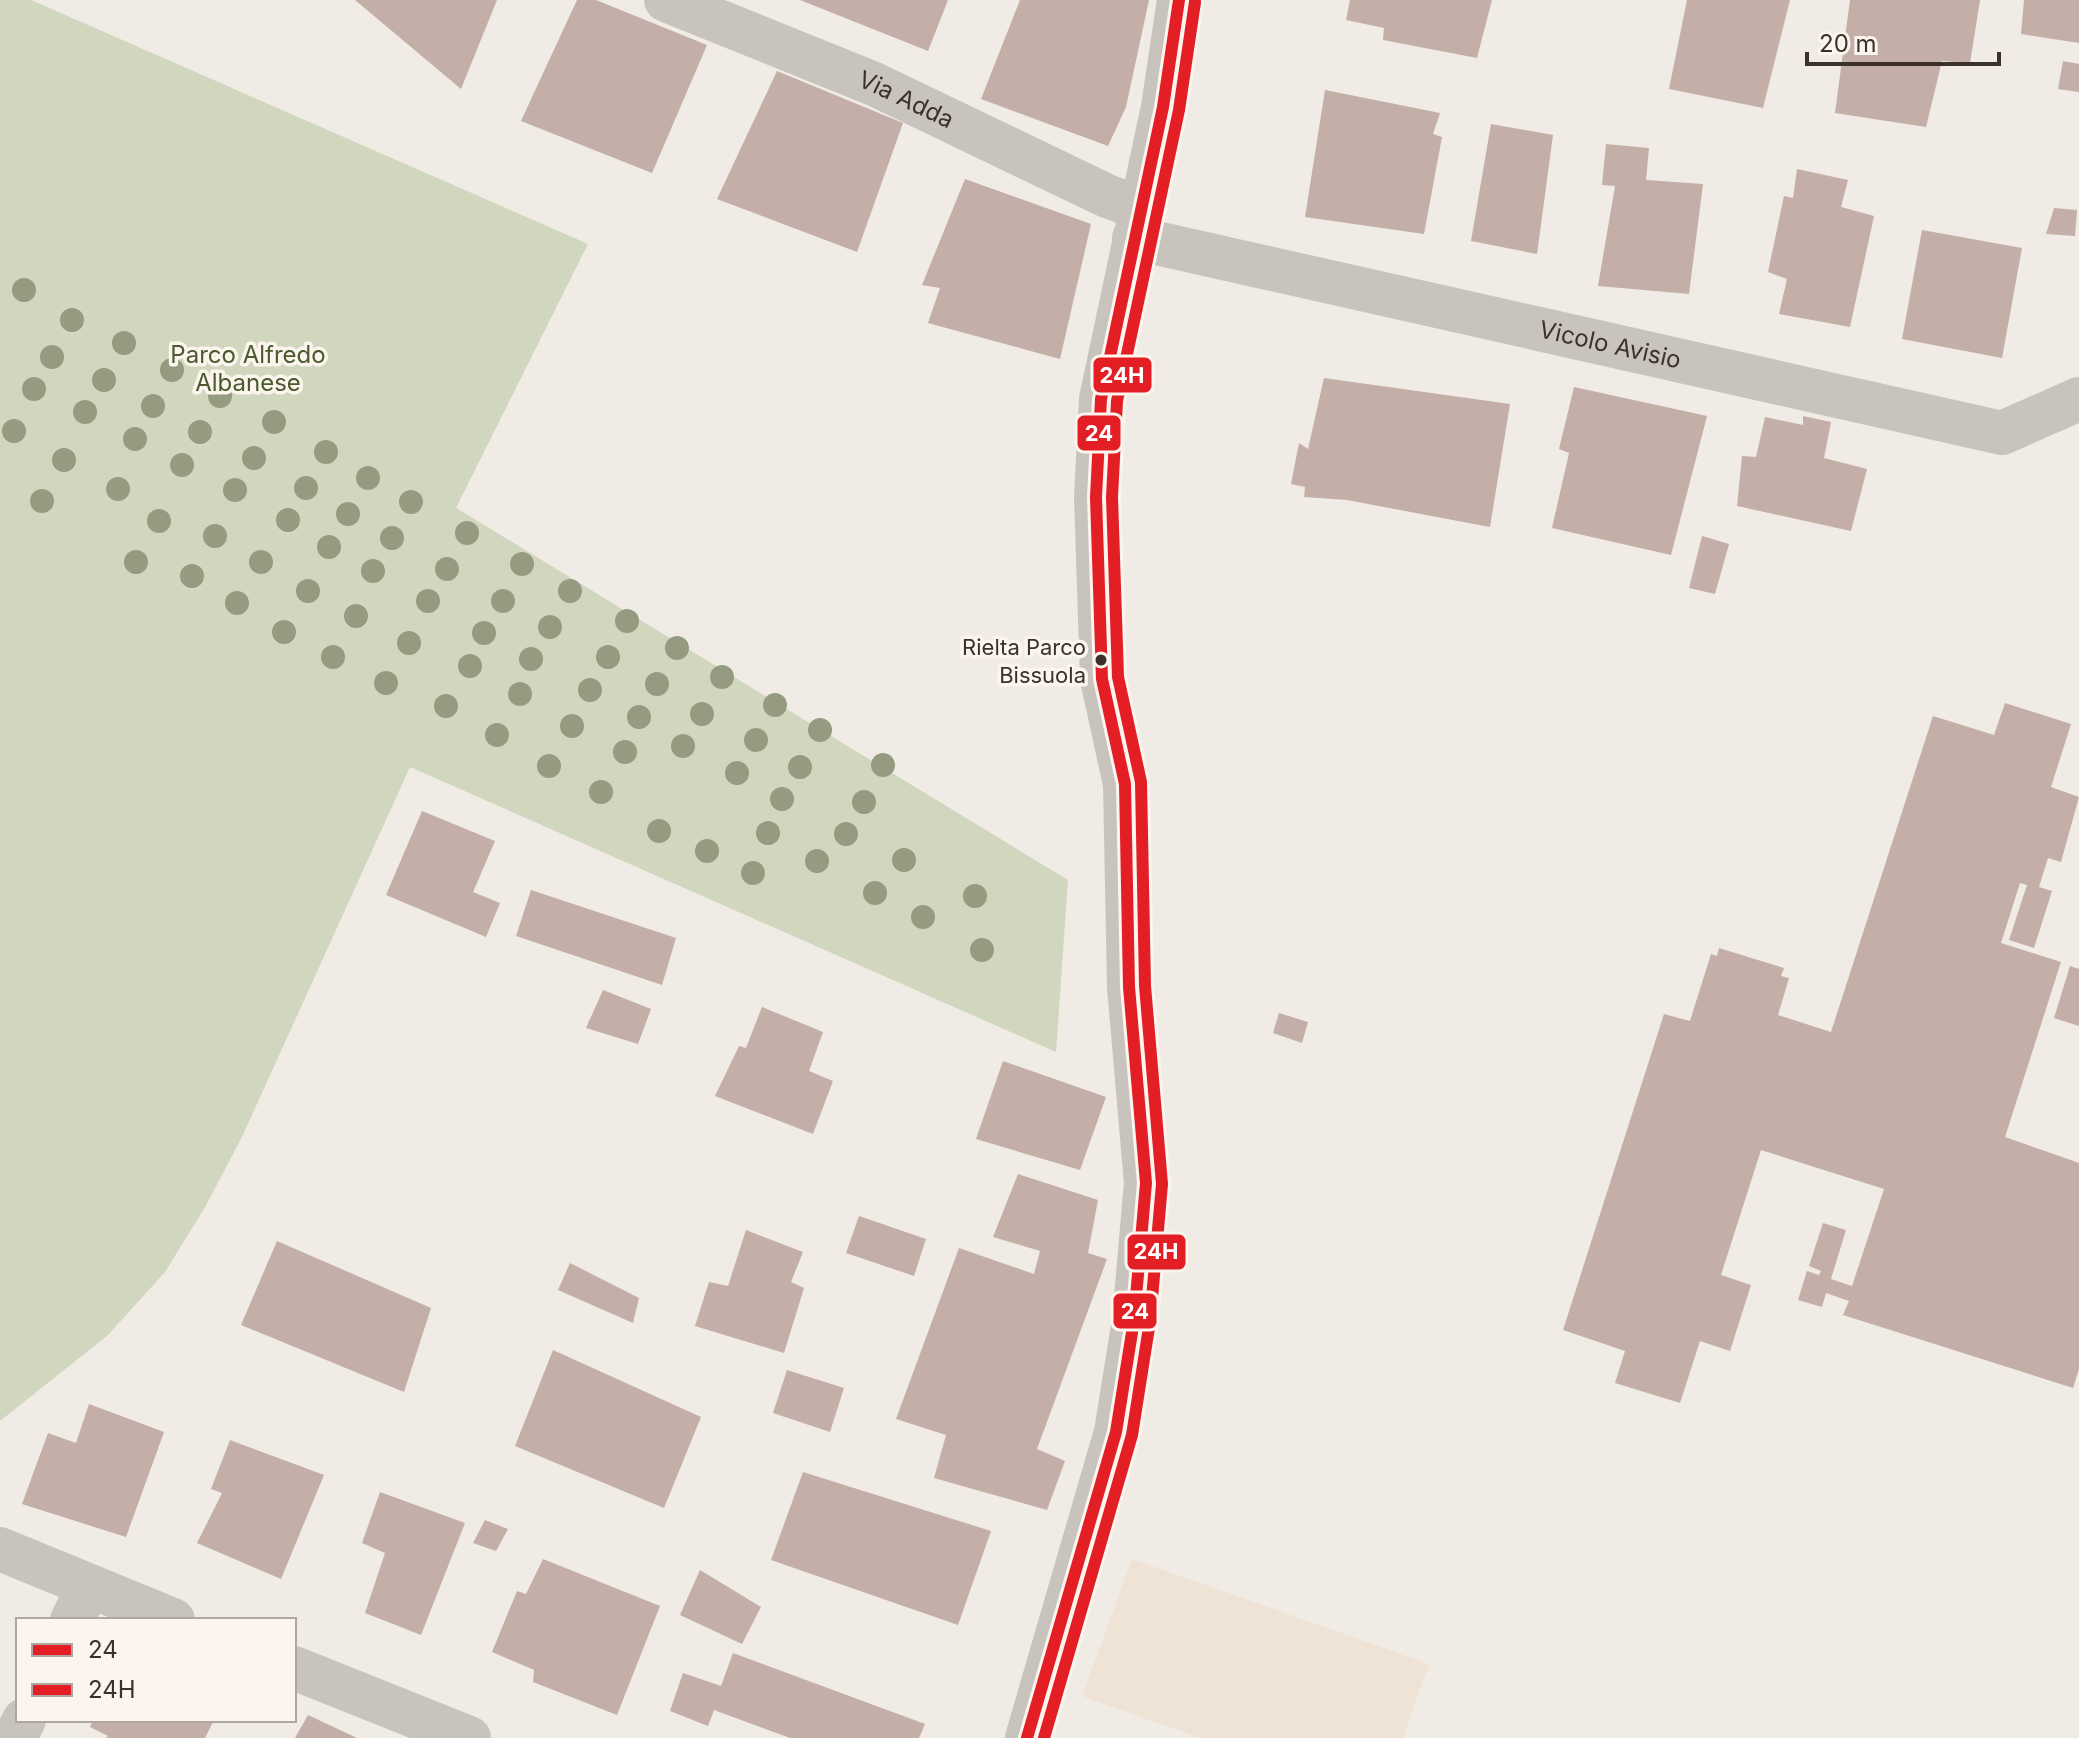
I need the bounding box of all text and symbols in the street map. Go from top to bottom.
scale bar [1807,16,1999,66]
text: 20 m [1819,29,1877,58]
street label: Via Adda [855,64,959,134]
street label: Vicolo Avisio [1537,314,1684,374]
park label: Parco Alfredo Albanese [170,340,326,397]
line badge: 24H [1092,356,1153,394]
text: 24H [1100,362,1144,388]
line badge: 24 [1076,414,1122,452]
text: 24 [1085,420,1113,446]
place label: Rielta Parco Bissuola [962,634,1086,688]
marker: Rielta Parco Bissuola [1093,652,1109,668]
line badge: 24H [1126,1233,1187,1271]
text: 24H [1134,1238,1178,1264]
line badge: 24 [1112,1292,1158,1330]
text: 24 [1121,1298,1149,1324]
legend [16,1618,296,1722]
text: 24 [88,1635,118,1664]
text: 24H [88,1675,136,1704]

